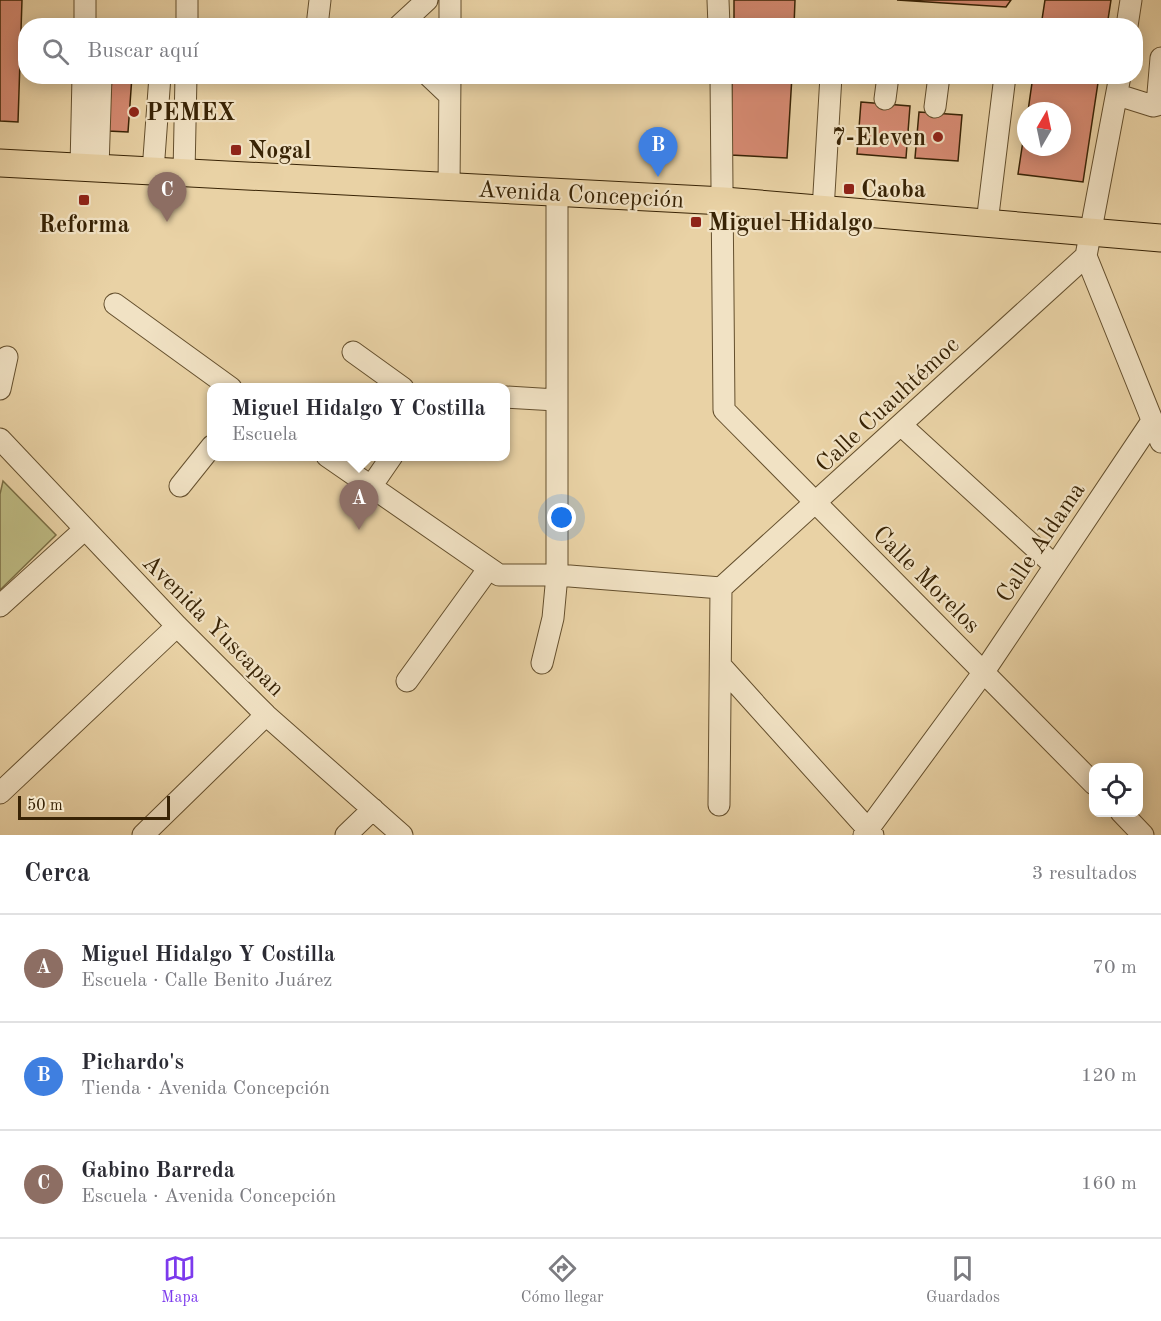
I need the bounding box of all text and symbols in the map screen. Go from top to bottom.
search box [18,18,1143,84]
icon: search [39,35,72,68]
text: Buscar aquí [87,40,199,62]
place label: PEMEX [146,102,235,126]
north arrow [1017,102,1071,156]
marker: PEMEX [127,105,141,119]
place label: 7-Eleven [832,127,926,151]
pin: B [638,128,678,177]
marker: 7-Eleven [931,130,945,144]
place label: Nogal [248,140,311,164]
marker: Nogal [229,143,243,157]
pin: C [148,172,186,222]
street label: Avenida Concepción [477,179,685,213]
place label: Caoba [861,179,926,203]
marker: Caoba [842,182,856,196]
marker: Reforma [77,193,91,207]
place label: Miguel Hidalgo [708,212,873,236]
place label: Reforma [38,214,130,238]
marker: Miguel Hidalgo [689,215,703,229]
street label: Calle Cuauhtémoc [812,333,965,478]
popup [207,383,510,461]
text: Miguel Hidalgo Y Costilla [231,398,486,420]
text: Escuela [231,425,298,445]
street label: Calle Aldama [993,479,1090,607]
pin: A [340,480,378,530]
your location [547,503,576,532]
street label: Calle Morelos [867,522,984,639]
street label: Avenida Yuscapan [137,551,288,702]
map controls [1089,763,1143,817]
button: locate [1089,763,1143,817]
scale bar [18,793,170,820]
text: 50 m [27,798,63,814]
text: Cerca [24,861,90,887]
text: 3 resultados [1032,864,1137,884]
text: Miguel Hidalgo Y Costilla [81,944,335,966]
text: A [36,958,51,978]
text: 70 m [1092,958,1137,978]
text: Escuela · Calle Benito Juárez [81,971,332,991]
text: Pichardo's [81,1052,184,1074]
text: B [36,1066,51,1086]
text: 120 m [1081,1066,1137,1086]
text: Tienda · Avenida Concepción [81,1079,330,1099]
text: Gabino Barreda [81,1160,235,1182]
text: C [37,1174,50,1194]
text: 160 m [1081,1174,1137,1194]
text: Escuela · Avenida Concepción [81,1187,336,1207]
tab: Mapa [161,1252,199,1308]
tab: Cómo llegar [521,1252,604,1308]
tab: Guardados [926,1252,1000,1308]

